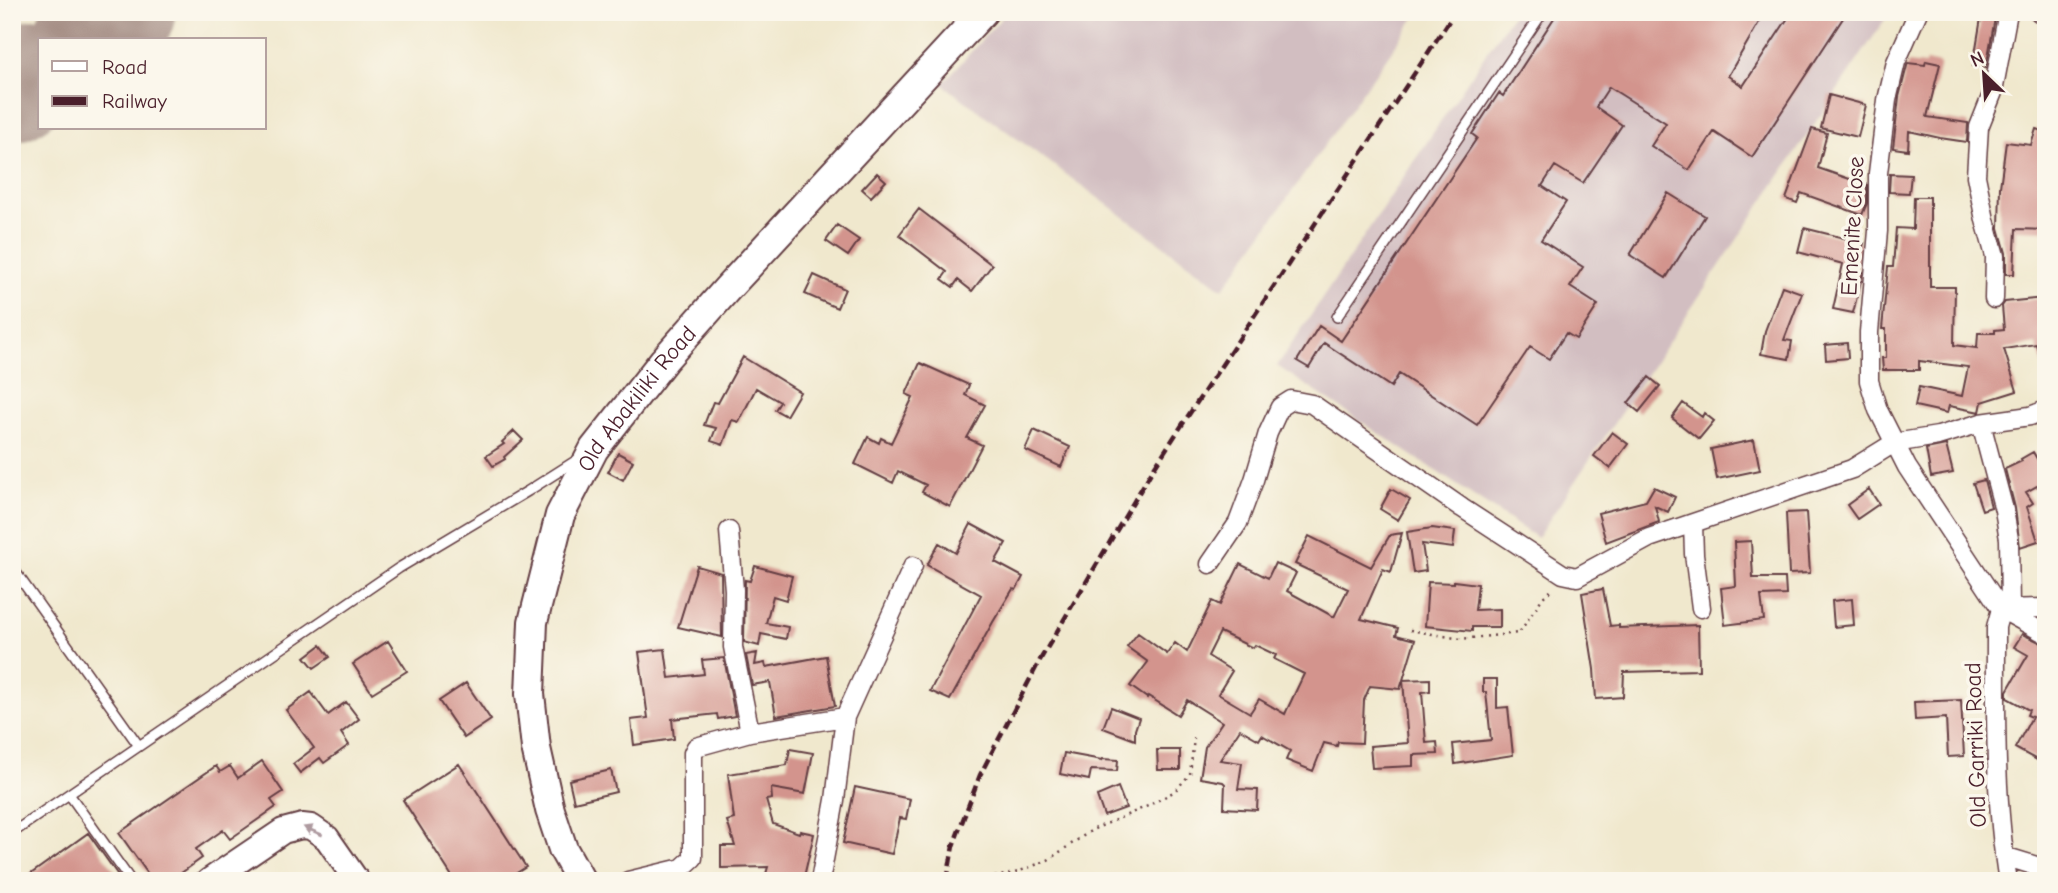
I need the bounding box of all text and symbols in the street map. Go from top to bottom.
legend [38,38,266,130]
north arrow [1950,38,2020,108]
text: N [1967,47,1988,72]
text: Road [102,55,147,79]
text: Railway [102,89,167,113]
street label: Emenite Close [1835,156,1870,296]
street label: Old Abakiliki Road [572,321,702,476]
street label: Old Garriki Road [1959,662,1992,828]
one-way arrow [303,825,323,837]

